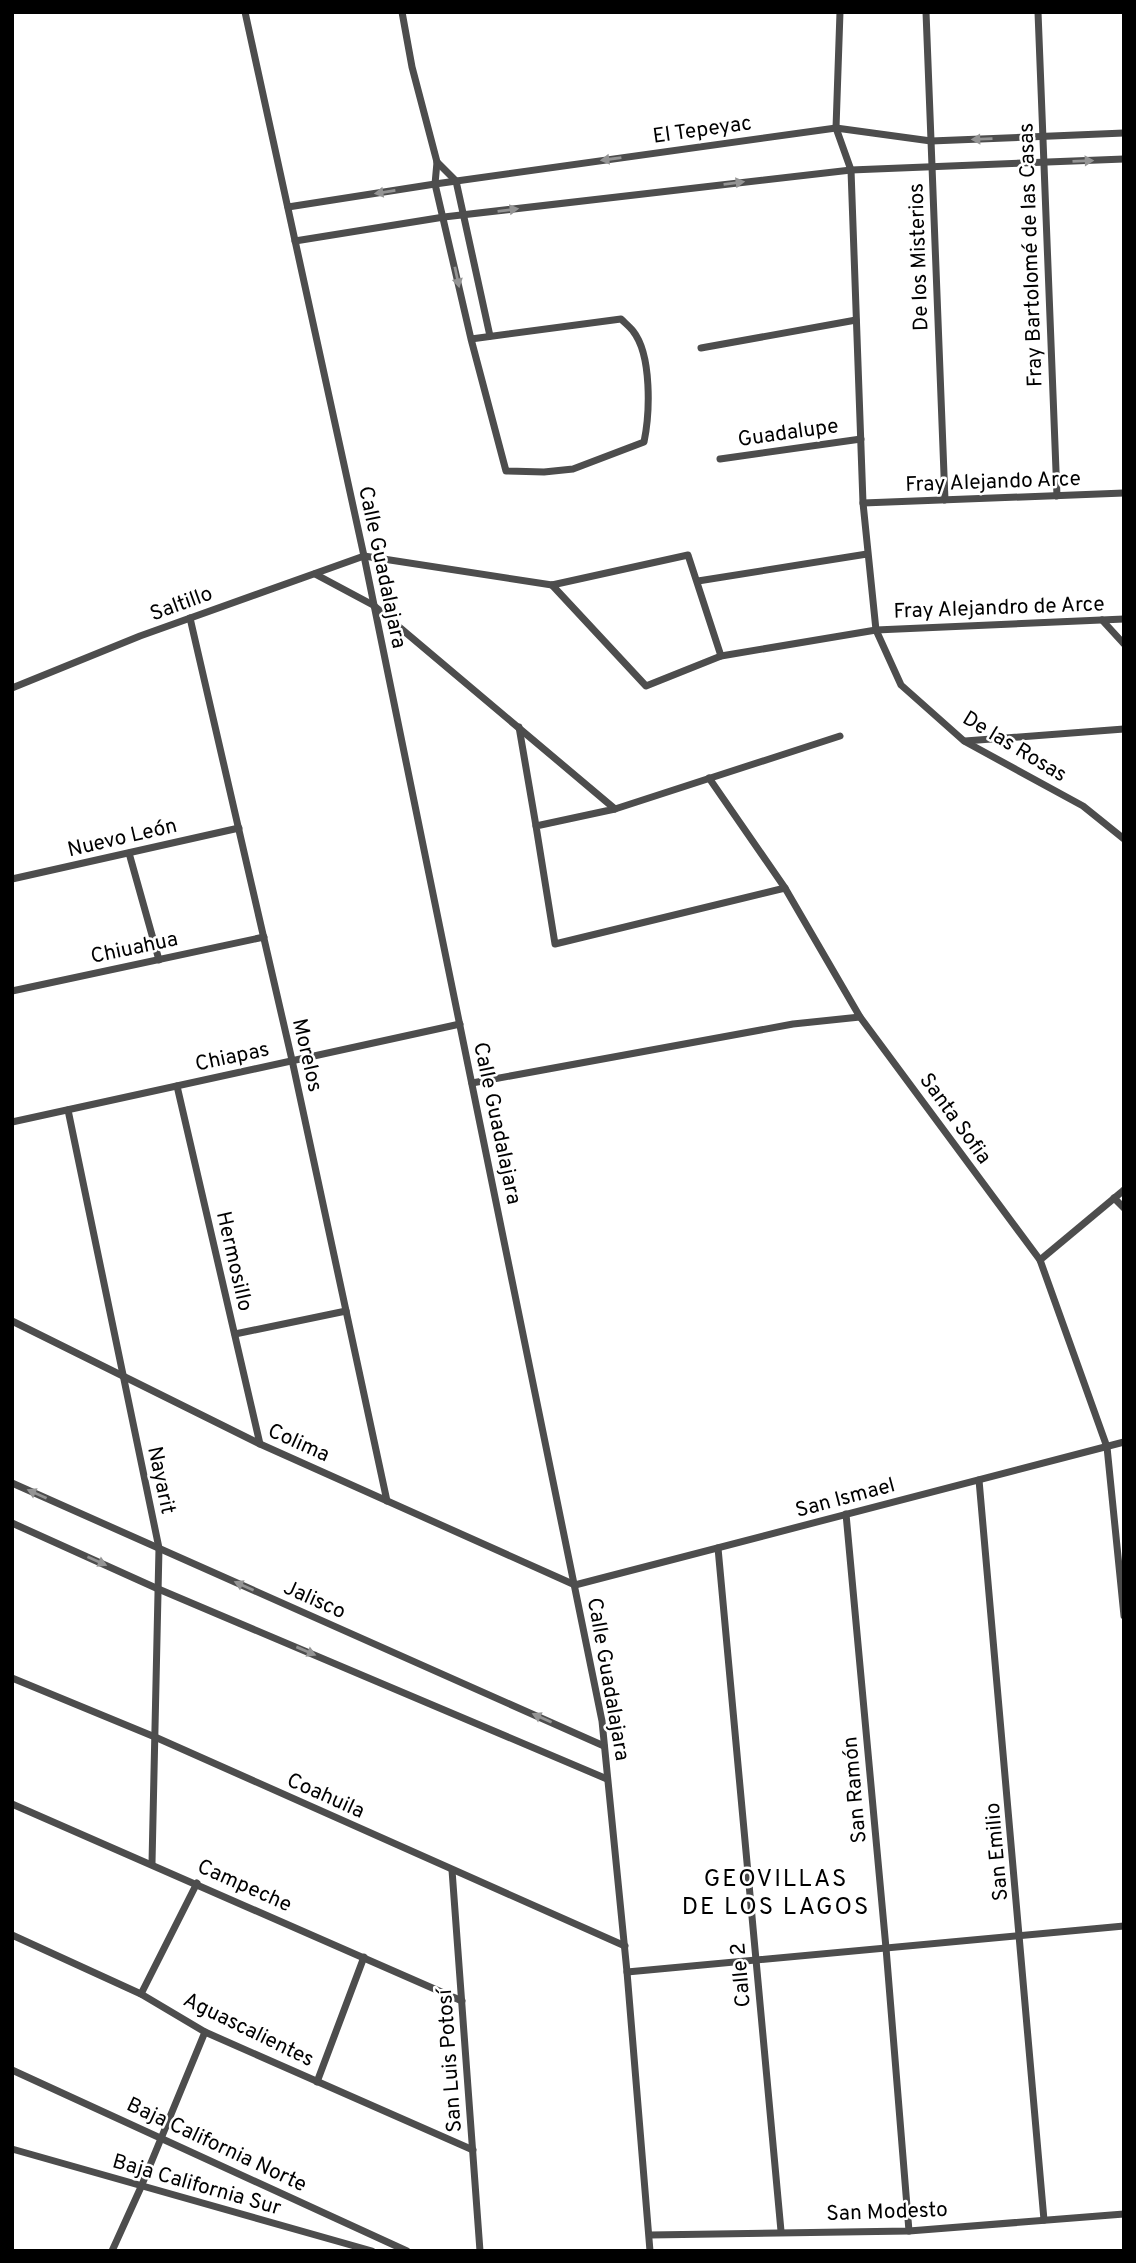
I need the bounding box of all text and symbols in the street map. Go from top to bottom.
street label: El Tepeyac [651,110,753,151]
street label: Fray Bartolomé de las Casas [1013,122,1050,387]
one-way arrow [971,133,993,144]
one-way arrow [600,154,622,165]
one-way arrow [1072,155,1094,166]
one-way arrow [723,178,745,189]
street label: De los Misterios [903,183,936,331]
one-way arrow [374,187,396,198]
one-way arrow [497,204,519,215]
one-way arrow [451,266,462,288]
street label: Guadalupe [736,413,840,454]
street label: Fray Alejando Arce [905,466,1081,499]
street label: Calle Guadalajara [351,484,412,651]
street label: Saltillo [146,581,217,628]
street label: Fray Alejandro de Arce [893,591,1105,626]
street label: De las Rosas [957,706,1071,789]
street label: Nuevo León [65,813,180,864]
street label: Chiuahua [88,926,180,971]
street label: Morelos [285,1016,328,1095]
street label: Chiapas [193,1036,272,1078]
street label: Calle Guadalajara [466,1040,527,1207]
street label: Santa Sofia [913,1068,997,1170]
street label: Hermosillo [209,1209,258,1314]
street label: Colima [263,1418,334,1469]
street label: Nayarit [140,1444,181,1517]
street label: San Ismael [793,1472,898,1525]
one-way arrow [26,1488,47,1499]
one-way arrow [87,1555,107,1567]
street label: Jalisco [279,1575,350,1626]
one-way arrow [234,1580,255,1591]
street label: Calle Guadalajara [580,1596,635,1763]
one-way arrow [296,1645,317,1656]
one-way arrow [532,1712,552,1724]
street label: San Ramón [837,1735,874,1845]
street label: Coahuila [282,1767,368,1825]
street label: San Emilio [980,1801,1015,1902]
street label: Campeche [193,1854,296,1919]
district label: GEOVILLAS DE LOS LAGOS [682,1865,870,1923]
street label: Calle 2 [725,1941,758,2008]
street label: Aguascalientes [178,1987,318,2074]
street label: San Luis Potosí [432,1987,469,2133]
street label: Baja California Norte [122,2092,311,2199]
street label: Baja California Sur [109,2148,284,2222]
street label: San Modesto [826,2197,948,2228]

